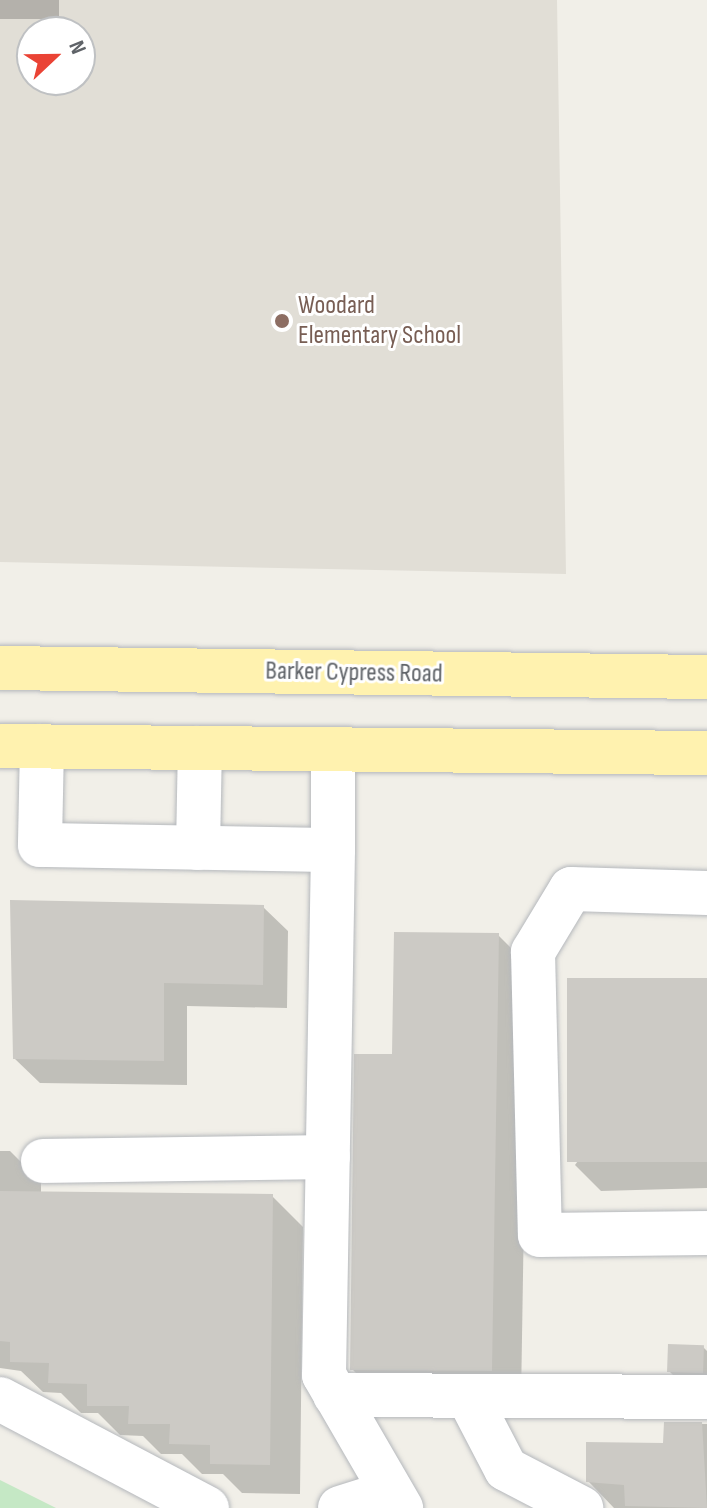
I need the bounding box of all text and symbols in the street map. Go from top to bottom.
north arrow [16,16,96,96]
text: N [62,37,92,58]
place label: Woodard Elementary School [298,290,461,352]
marker: Woodard Elementary School [273,312,291,330]
street label: Barker Cypress Road [265,656,443,690]

